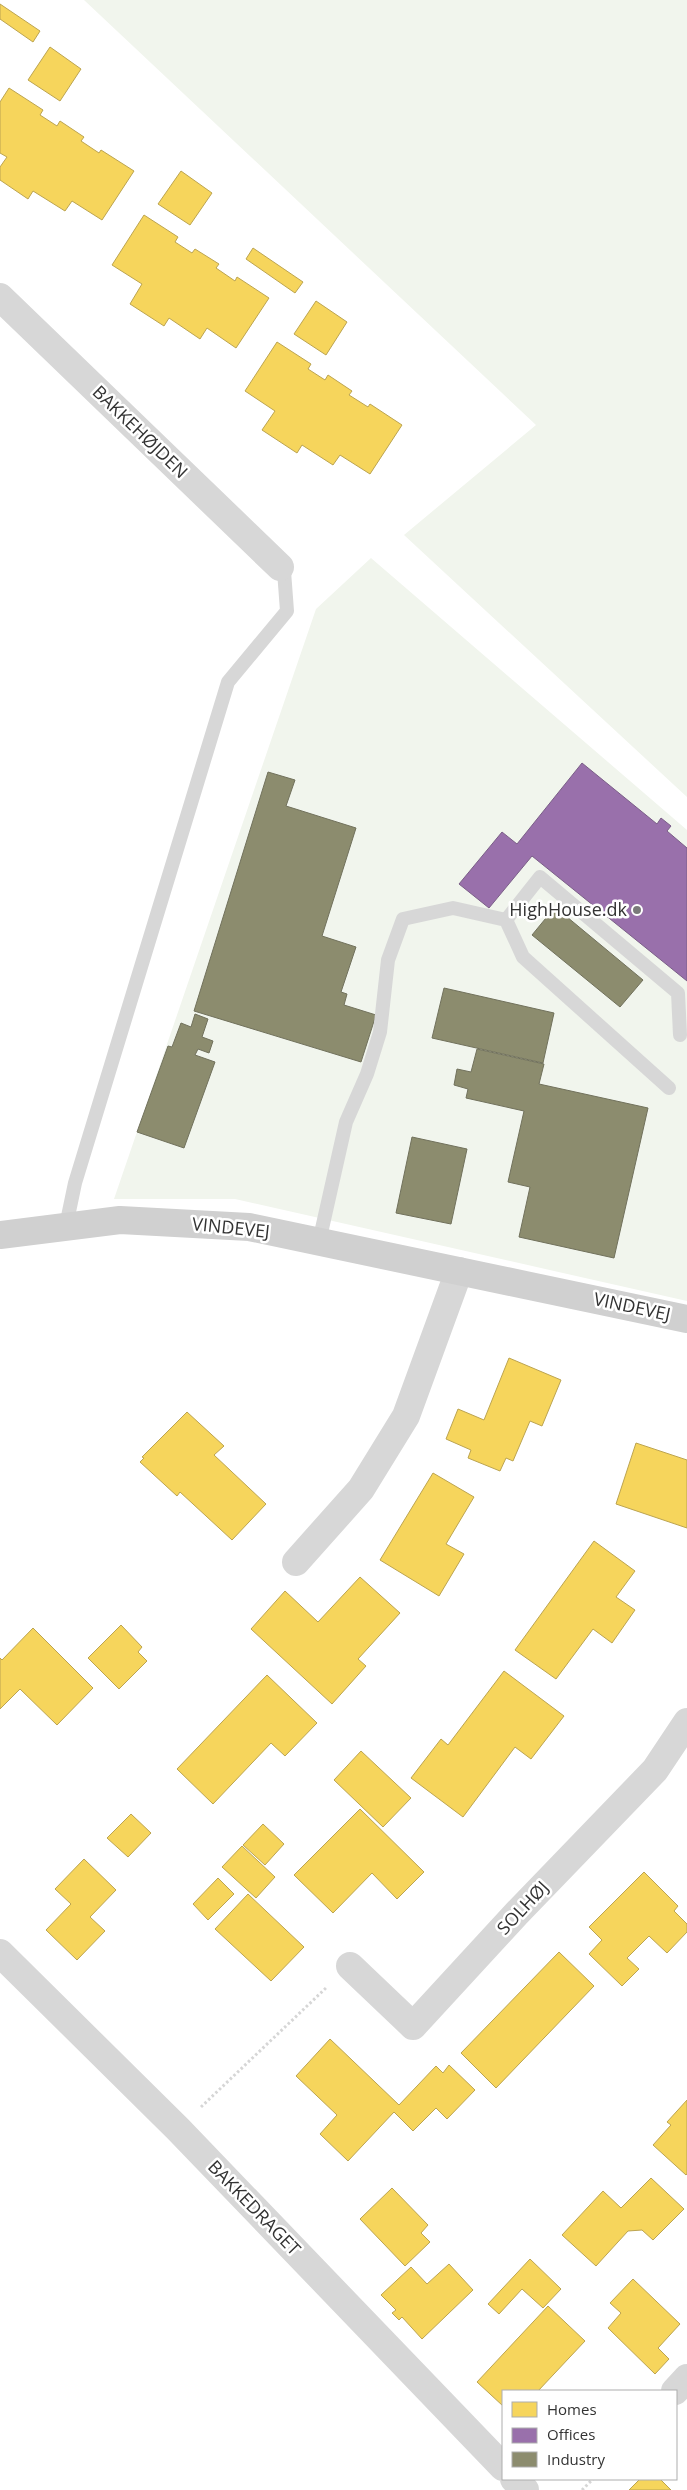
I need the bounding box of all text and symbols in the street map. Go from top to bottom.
street label: BAKKEHØJDEN [88,380,194,483]
place label: HighHouse.dk [509,897,628,921]
marker: HighHouse.dk [631,904,643,916]
street label: VINDEVEJ [191,1211,271,1243]
street label: VINDEVEJ [592,1286,673,1326]
street label: SOLHØJ [491,1875,553,1939]
street label: BAKKEDRAGET [203,2155,306,2260]
legend [502,2390,677,2480]
text: Homes [547,2399,597,2419]
text: Offices [547,2424,595,2444]
text: Industry [547,2449,605,2469]

